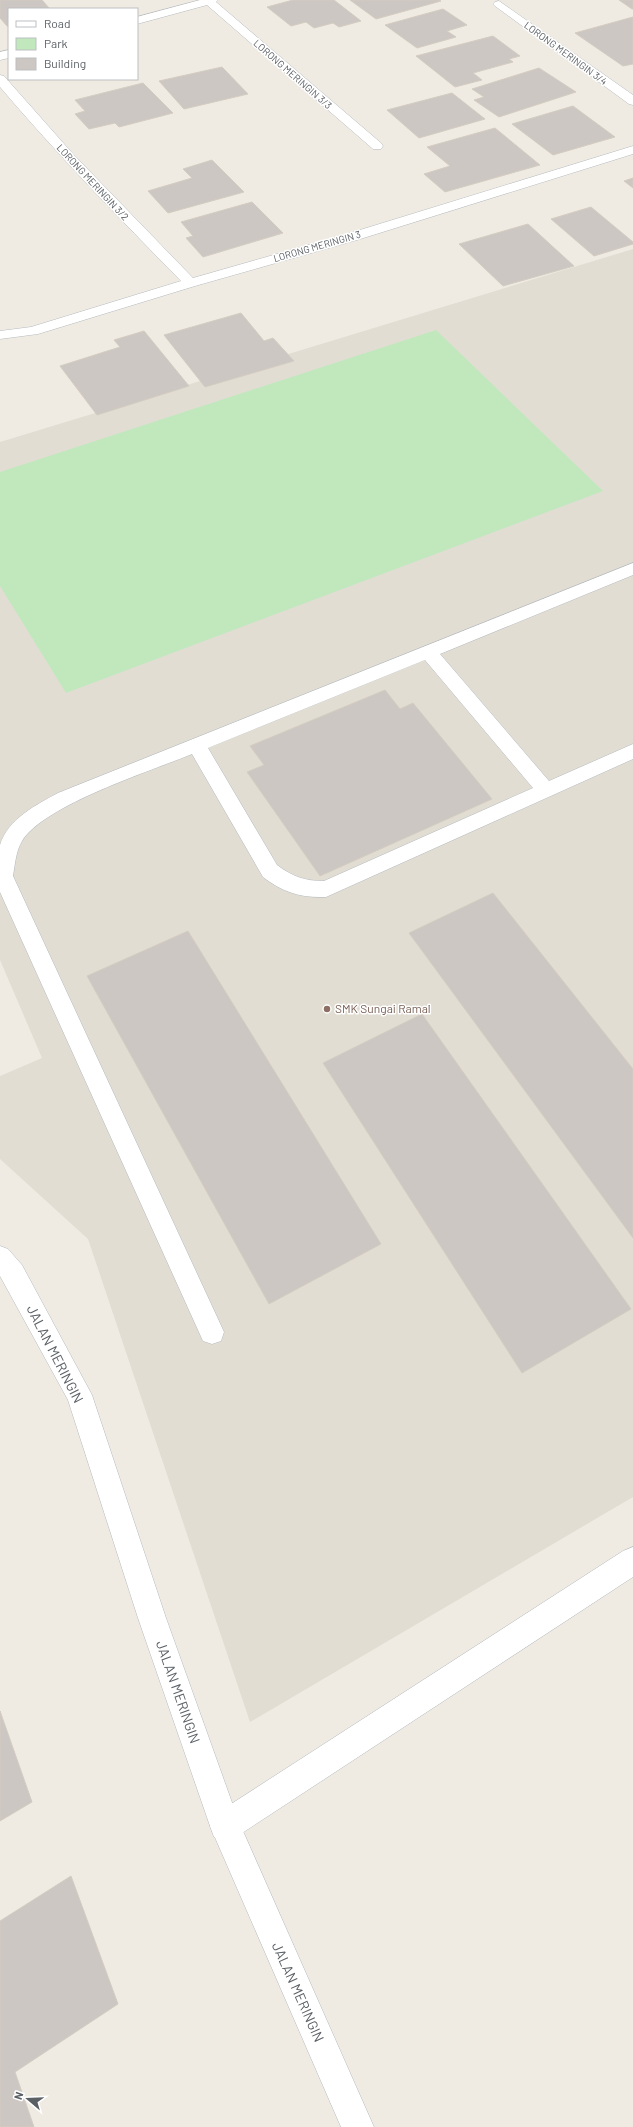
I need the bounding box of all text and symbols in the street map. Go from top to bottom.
legend [8,8,138,80]
text: Road [44,16,71,30]
street label: LORONG MERINGIN 3/4 [522,19,610,87]
text: Park [44,36,68,50]
street label: LORONG MERINGIN 3/3 [251,37,335,111]
text: Building [44,56,86,70]
street label: LORONG MERINGIN 3/2 [55,141,131,223]
street label: LORONG MERINGIN 3 [272,228,362,264]
place label: SMK Sungai Ramal [335,1001,431,1015]
marker: SMK Sungai Ramal [322,1004,332,1014]
street label: JALAN MERINGIN [23,1302,87,1406]
street label: JALAN MERINGIN [153,1638,204,1745]
street label: JALAN MERINGIN [269,1939,328,2044]
north arrow [8,2079,48,2119]
text: N [11,2090,25,2101]

